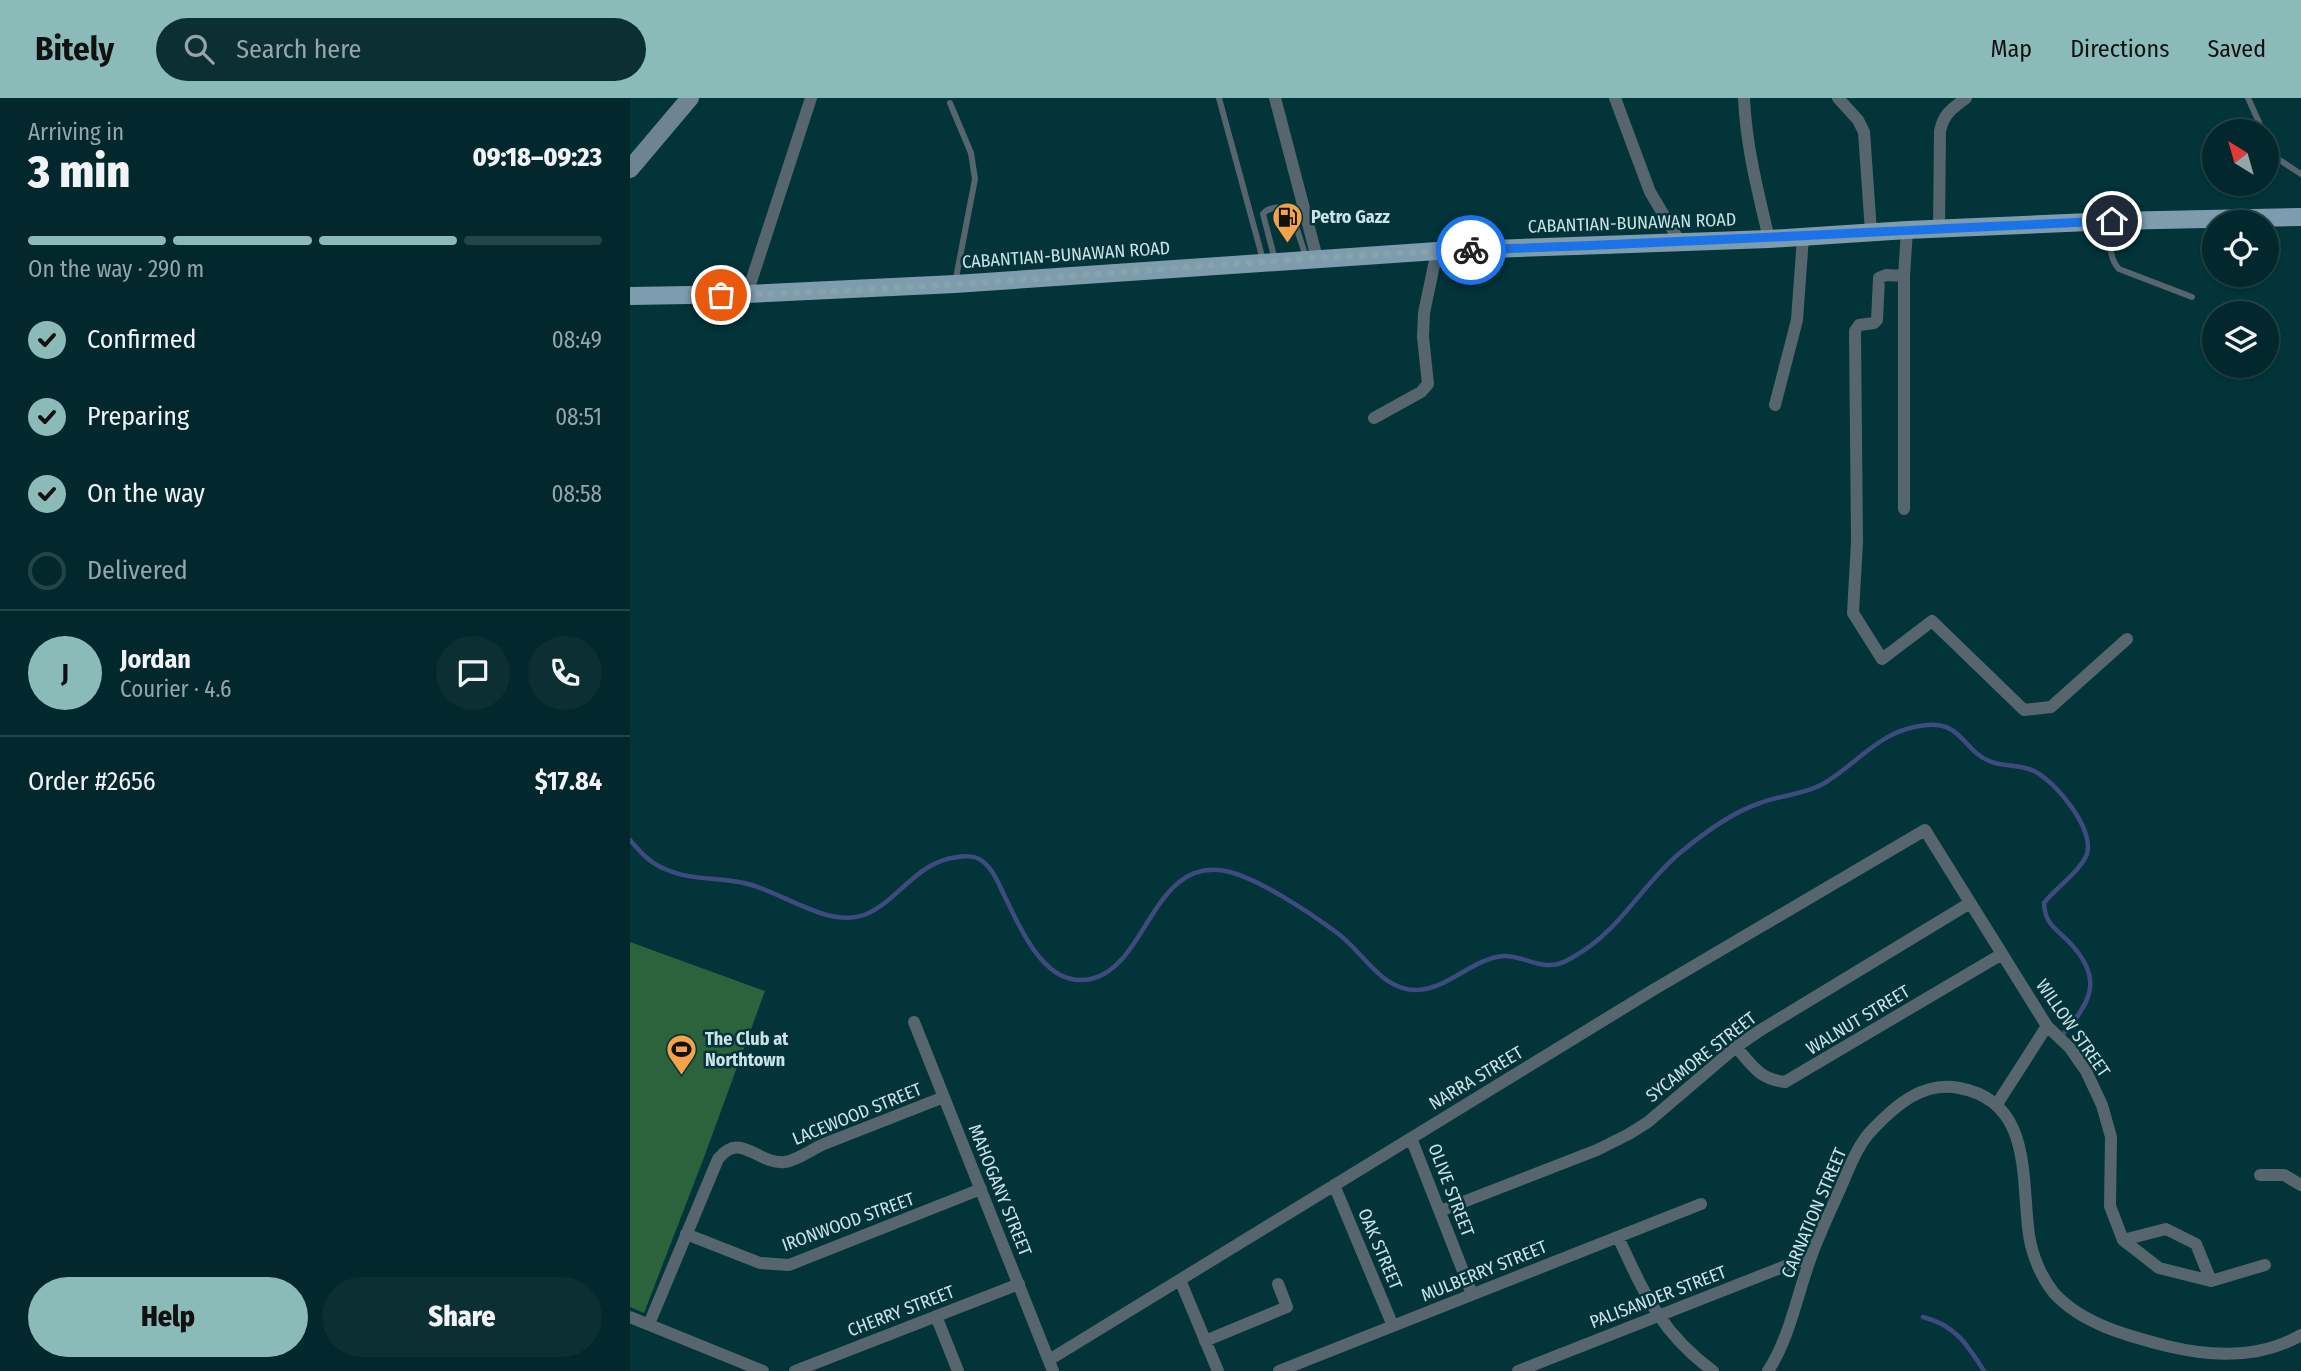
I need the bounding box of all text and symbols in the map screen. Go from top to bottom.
search box [156,18,646,81]
text: Bitely [35,29,114,69]
icon: search [180,30,218,68]
text: Search here [236,34,361,65]
text: Map [1991,35,2032,63]
text: Directions [2070,35,2169,63]
text: Saved [2207,35,2266,63]
text: Arriving in [28,118,124,146]
north arrow [2202,119,2278,196]
map controls [2202,119,2279,378]
text: 09:18–09:23 [473,142,602,173]
text: 3 min [28,144,130,199]
pin [2082,191,2142,251]
fuel station icon: Petro Gazz [1271,200,1305,244]
icon: home [2093,202,2131,240]
place label: Petro Gazz [1311,206,1390,228]
street label: CABANTIAN-BUNAWAN ROAD [1527,208,1737,238]
button: locate [2202,210,2279,287]
courier [1436,215,1506,285]
icon: bike [1452,231,1490,269]
street label: CABANTIAN-BUNAWAN ROAD [961,237,1171,273]
text: On the way · 290 m [28,255,204,283]
pin [691,265,751,325]
icon: bag [702,276,740,314]
button: layers [2202,301,2279,378]
icon: check [28,321,66,359]
text: Confirmed [87,324,197,355]
text: 08:49 [552,326,602,354]
icon: check [28,398,66,436]
text: Preparing [87,401,189,432]
text: 08:51 [555,403,602,431]
icon: check [28,475,66,513]
text: On the way [87,478,205,509]
text: 08:58 [551,480,602,508]
text: Delivered [87,555,188,586]
button: chat [436,636,510,710]
button: phone [528,636,602,710]
text: Jordan [120,644,191,675]
text: J [61,658,69,689]
text: Courier · 4.6 [120,675,231,703]
text: Order #2656 [28,766,156,797]
text: $17.84 [535,766,602,797]
street label: WILLOW STREET [2031,975,2115,1082]
street label: WALNUT STREET [1802,980,1914,1060]
street label: SYCAMORE STREET [1641,1007,1761,1107]
place label: The Club at Northtown [705,1028,789,1071]
sports icon: The Club at Northtown [665,1032,699,1076]
street label: NARRA STREET [1425,1041,1527,1115]
street label: LACEWOOD STREET [789,1078,925,1150]
street label: MAHOGANY STREET [964,1121,1037,1260]
street label: OLIVE STREET [1423,1140,1479,1240]
street label: CARNATION STREET [1777,1144,1852,1281]
street label: IRONWOOD STREET [779,1188,918,1256]
street label: OAK STREET [1353,1205,1407,1294]
street label: MULBERRY STREET [1418,1235,1551,1306]
street label: PALISANDER STREET [1587,1261,1730,1333]
button: Help [28,1277,308,1357]
button: Share [322,1277,602,1357]
street label: CHERRY STREET [844,1280,958,1341]

